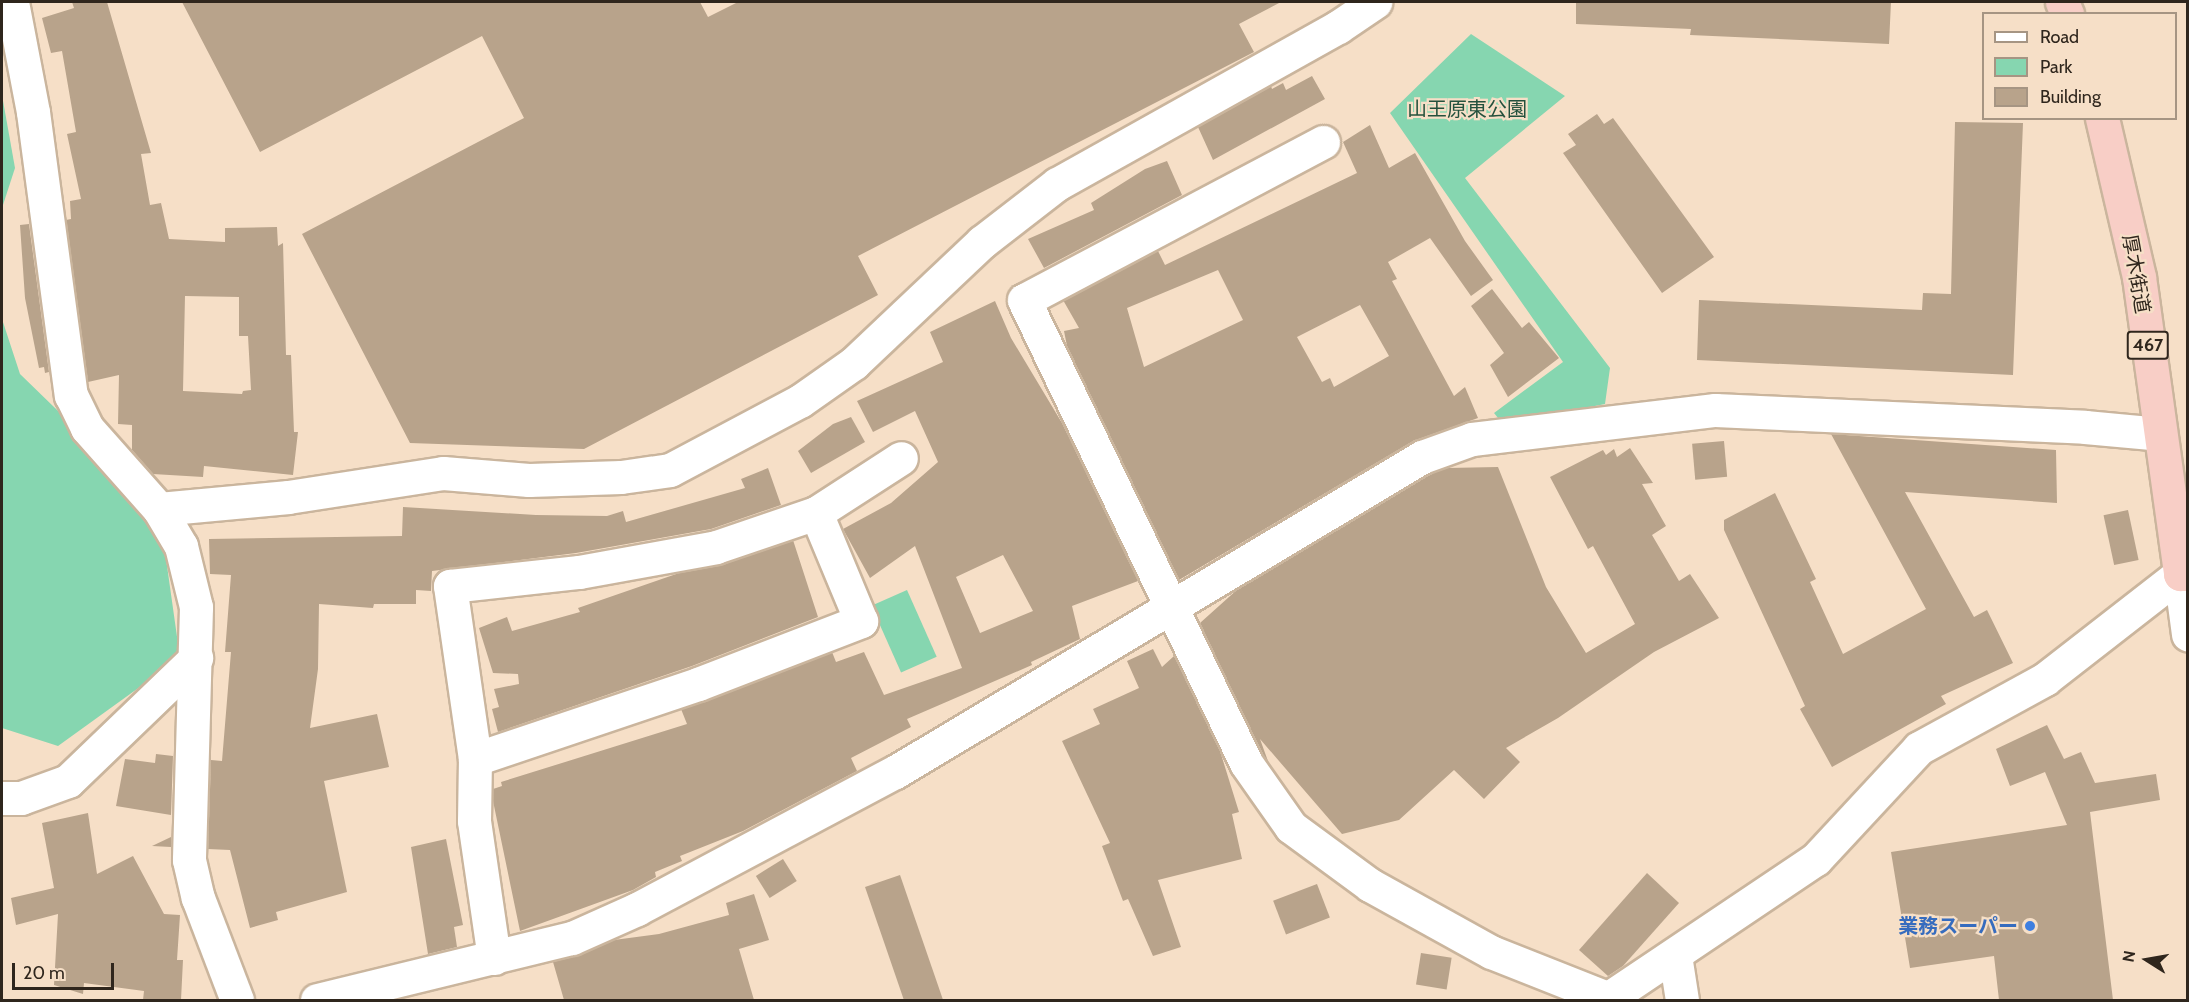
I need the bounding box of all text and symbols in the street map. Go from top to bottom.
legend [1982,12,2177,120]
text: Road [2040,26,2079,48]
text: Park [2040,56,2072,78]
text: Building [2040,86,2101,108]
park label: 山王原東公園 [1407,97,1527,121]
street label: 厚木街道 [2117,233,2155,315]
road number: 467 [2126,330,2170,360]
place label: 業務スーパー [1898,914,2018,938]
marker: 業務スーパー [2023,919,2037,933]
north arrow [2117,930,2177,990]
text: N [2118,949,2139,964]
scale bar [15,951,117,989]
text: 20 m [23,962,65,984]

